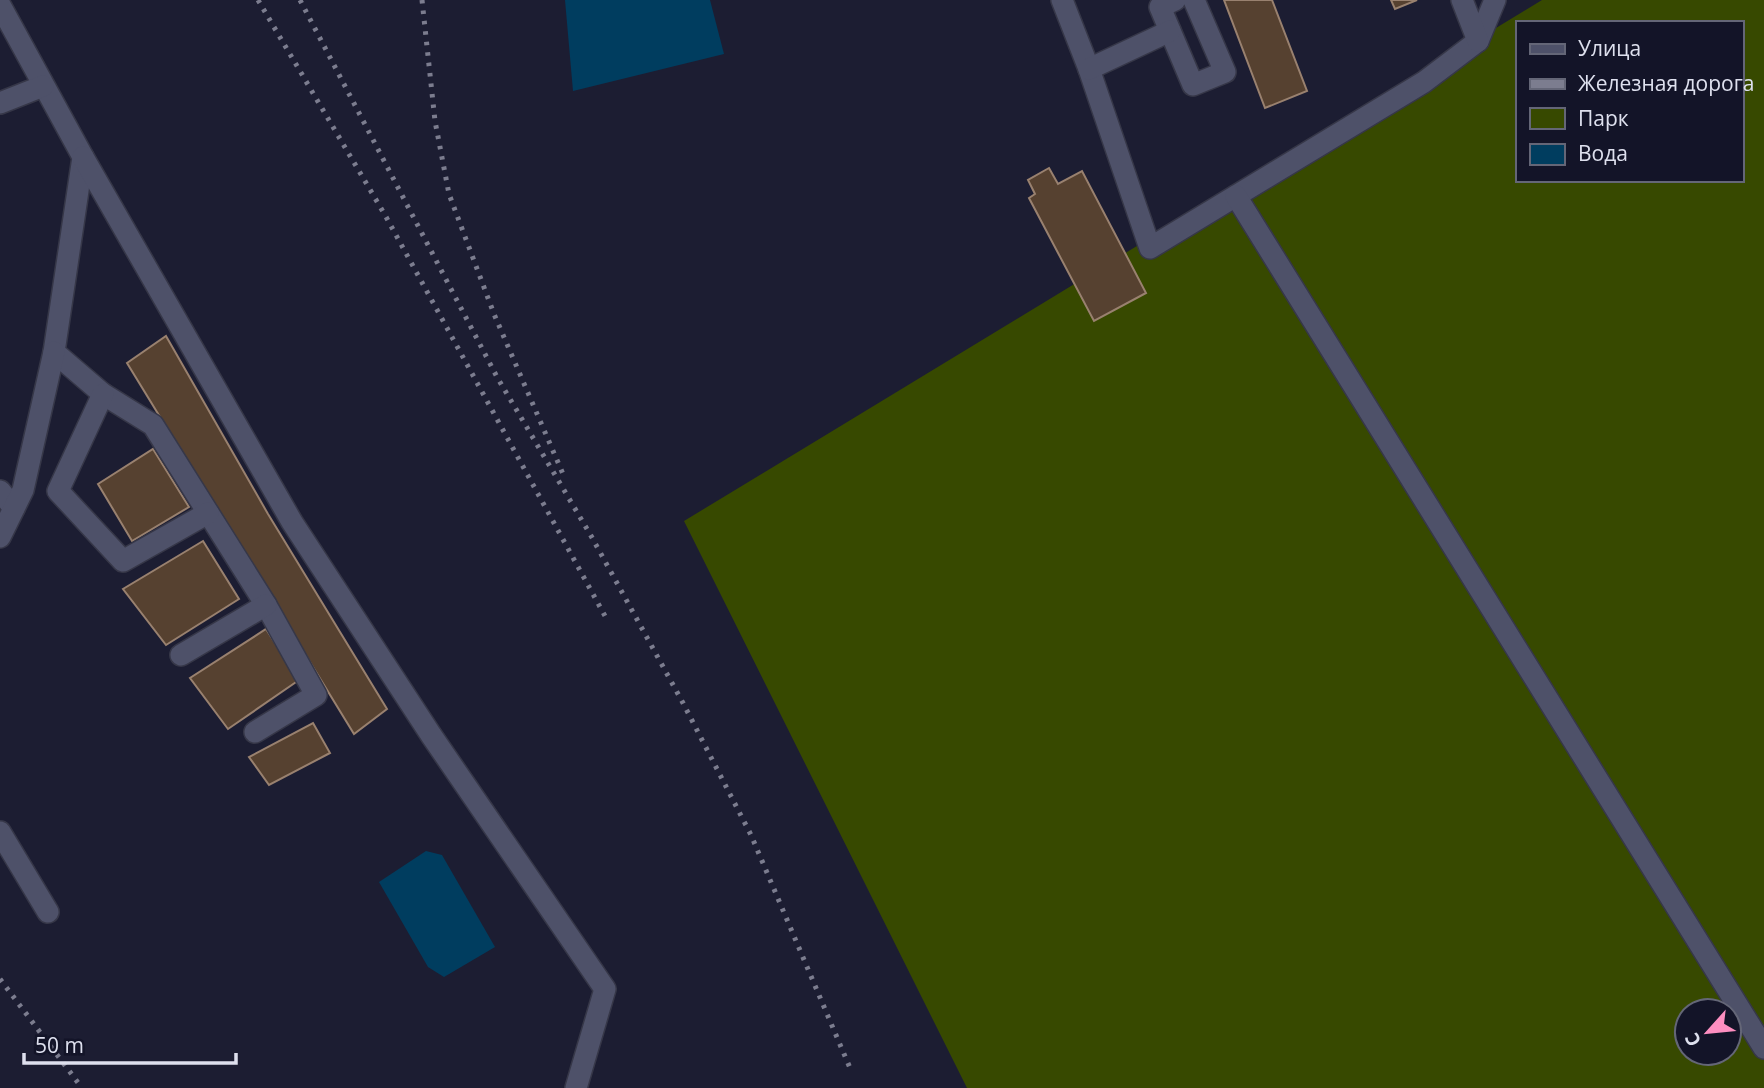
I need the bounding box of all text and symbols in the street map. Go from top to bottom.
legend [1516,21,1743,182]
text: Улица [1578,34,1641,62]
text: Железная дорога [1578,69,1754,97]
text: Парк [1578,104,1629,132]
text: Вода [1578,139,1628,167]
north arrow [1673,997,1743,1067]
scale bar [24,1021,236,1066]
text: С [1679,1028,1707,1051]
text: 50 m [35,1031,84,1059]

